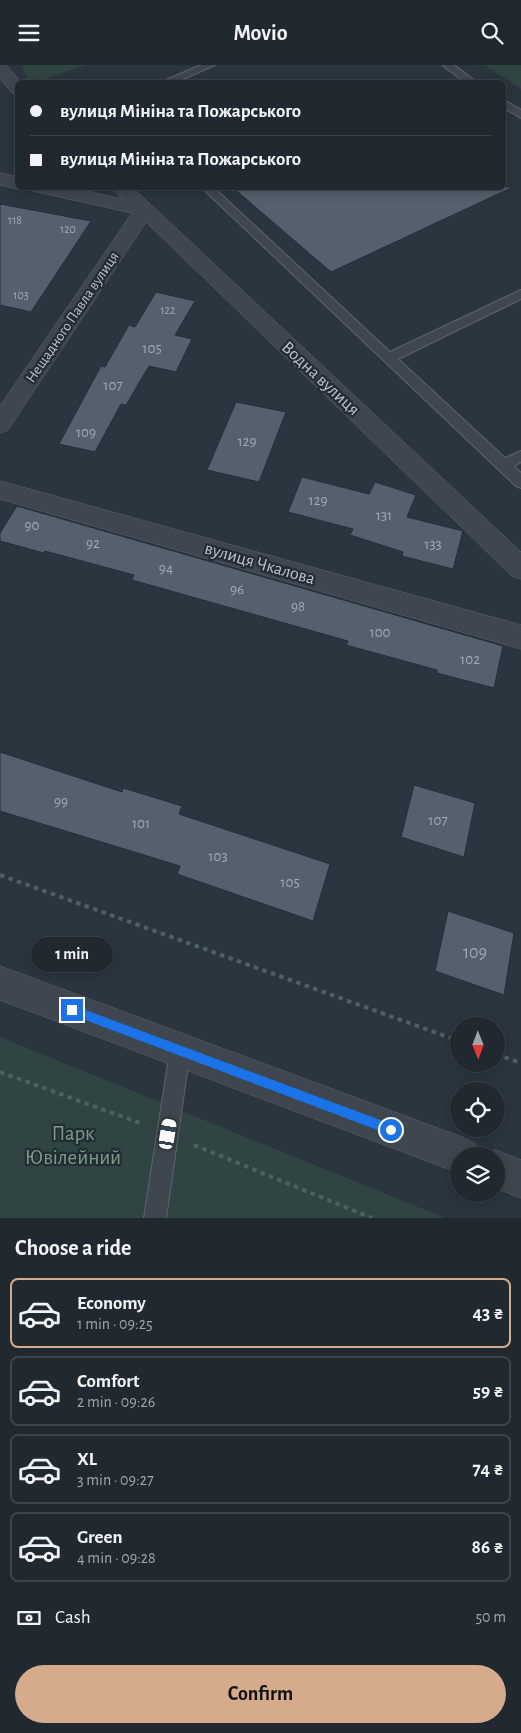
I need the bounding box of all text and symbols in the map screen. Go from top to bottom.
icon: menu [15,19,43,47]
icon: search [478,19,506,47]
text: Movio [233,22,288,44]
text: вулиця Мініна та Пожарського [60,102,301,121]
text: вулиця Мініна та Пожарського [60,150,301,169]
house number: 118 [8,214,22,226]
house number: 120 [60,223,76,235]
street label: Нещадного Павла вулиця [23,249,122,386]
house number: 103 [13,289,29,301]
house number: 122 [160,304,176,316]
street label: Водна вулиця [278,338,363,419]
house number: 105 [142,341,162,356]
house number: 107 [103,378,123,393]
house number: 109 [76,425,96,440]
house number: 129 [237,434,257,449]
house number: 129 [308,493,328,508]
house number: 131 [376,508,392,523]
house number: 90 [25,518,40,533]
house number: 92 [86,536,100,551]
house number: 133 [424,537,442,552]
street label: вулиця Чкалова [202,540,317,588]
house number: 94 [159,561,173,576]
house number: 96 [230,582,244,597]
house number: 98 [291,599,305,614]
house number: 100 [369,625,391,640]
house number: 102 [460,652,480,667]
house number: 99 [54,794,68,809]
house number: 107 [428,813,448,828]
house number: 101 [132,816,150,831]
house number: 103 [208,849,228,864]
house number: 105 [280,875,300,890]
callout: 1 min [31,937,113,973]
house number: 109 [463,944,487,962]
text: 1 min [55,946,89,962]
route end [61,999,83,1021]
north arrow [450,1017,505,1073]
map controls [450,1017,505,1202]
button: locate [450,1082,505,1137]
car [158,1118,177,1150]
route start [380,1119,402,1141]
park label: Парк Ювілейний [25,1123,121,1168]
button: layers [450,1147,505,1202]
text: Choose a ride [15,1237,131,1259]
icon: car [17,1291,62,1336]
text: Economy [77,1294,146,1313]
text: 43 ₴ [472,1304,504,1323]
text: 1 min · 09:25 [77,1316,153,1332]
icon: car [17,1369,62,1414]
text: Comfort [77,1372,139,1391]
text: 59 ₴ [473,1382,504,1401]
text: 2 min · 09:26 [77,1394,155,1410]
icon: car [17,1447,62,1492]
text: XL [77,1450,97,1469]
text: 74 ₴ [472,1460,504,1479]
text: 3 min · 09:27 [77,1472,154,1488]
icon: car [17,1525,62,1570]
text: Green [77,1528,123,1547]
text: 86 ₴ [472,1538,504,1557]
text: 4 min · 09:28 [77,1550,156,1566]
icon: cash [15,1604,43,1632]
text: Cash [55,1608,91,1627]
text: 50 m [475,1609,506,1625]
button: Confirm [15,1665,506,1723]

